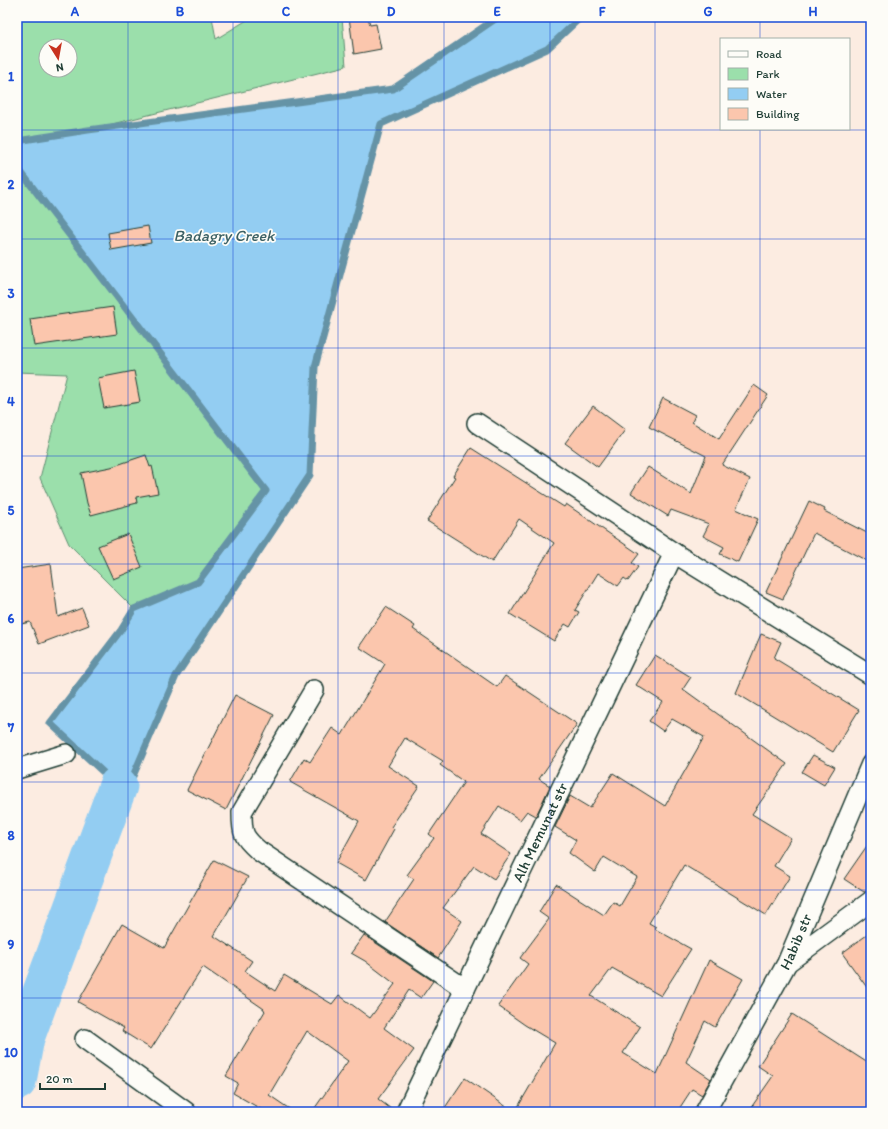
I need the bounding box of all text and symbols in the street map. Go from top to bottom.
text: A [70,4,80,19]
text: B [176,4,185,19]
text: C [282,4,291,19]
text: D [387,4,396,19]
text: E [493,4,501,19]
text: F [599,4,606,19]
text: G [704,4,713,19]
text: H [809,4,818,19]
north arrow [38,38,78,78]
legend [720,38,850,130]
text: Road [756,47,782,61]
text: N [55,60,65,74]
text: Park [756,67,780,81]
text: 1 [8,69,14,84]
text: Water [756,87,787,101]
text: Building [756,107,800,121]
text: 2 [8,177,15,192]
water label: Badagry Creek [174,226,275,245]
text: 3 [7,286,15,301]
text: 4 [7,394,15,409]
text: 5 [8,503,15,518]
text: 6 [8,611,15,626]
text: 7 [7,720,15,735]
street label: Alh Memunat str [509,780,572,885]
text: 8 [7,828,15,843]
street label: Habib str [776,911,816,973]
text: 9 [8,937,15,952]
text: 10 [4,1045,18,1060]
scale bar [40,1065,105,1091]
text: 20 m [46,1072,73,1086]

